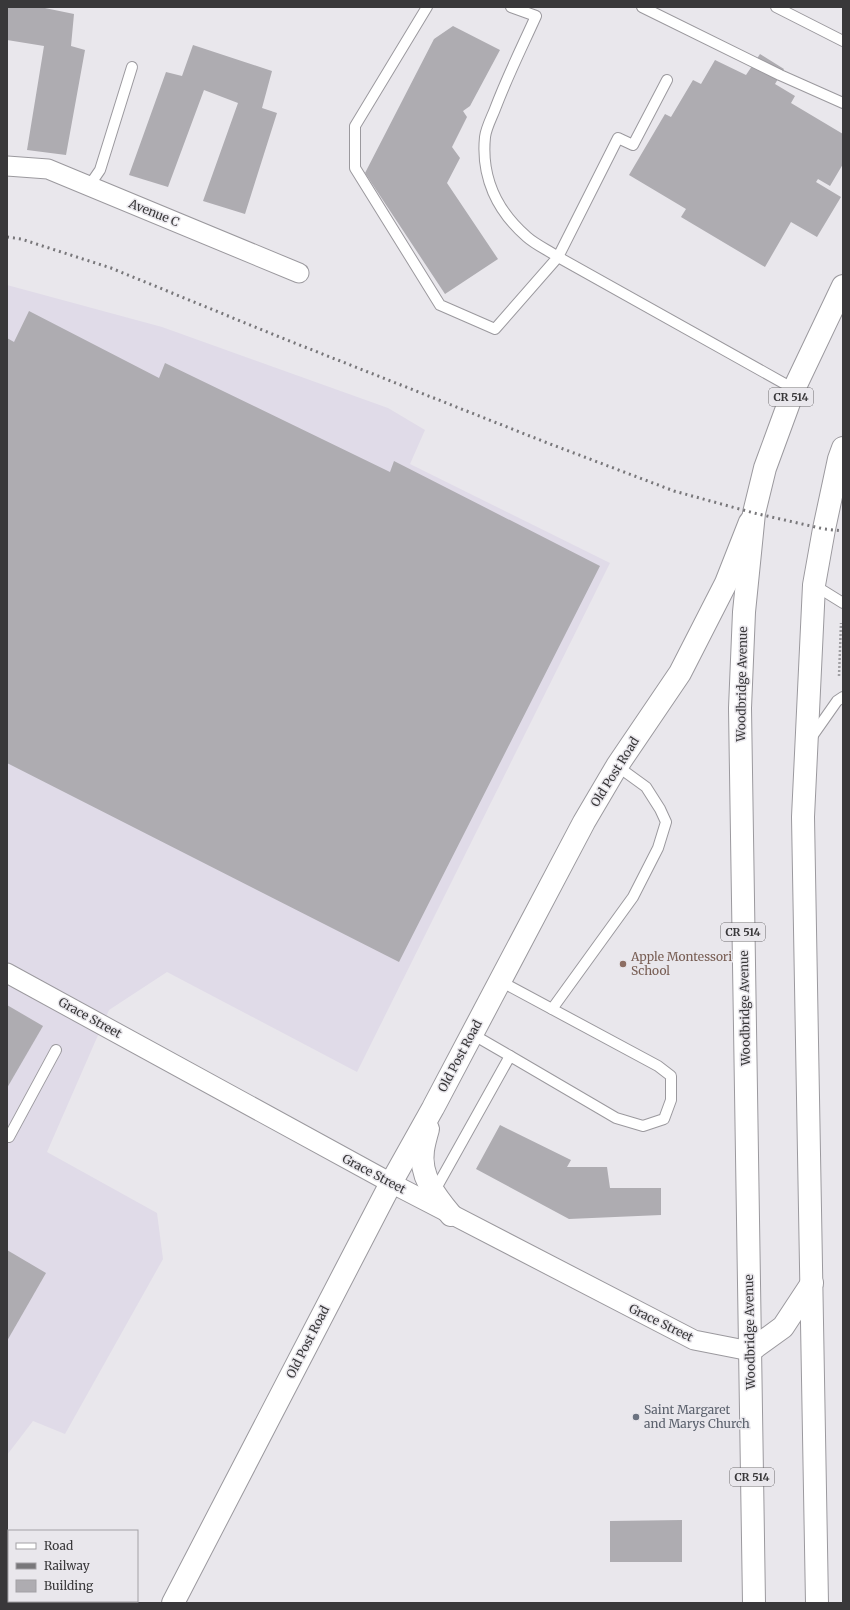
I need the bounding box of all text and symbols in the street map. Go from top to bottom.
street label: Avenue C [126,195,182,229]
road number: CR 514 [769,388,813,406]
street label: Woodbridge Avenue [733,626,750,743]
street label: Old Post Road [587,734,642,809]
road number: CR 514 [721,923,765,941]
place label: Apple Montessori School [630,949,732,978]
street label: Woodbridge Avenue [736,950,753,1067]
marker: Apple Montessori School [618,959,628,969]
street label: Grace Street [56,994,125,1041]
street label: Old Post Road [434,1017,485,1094]
street label: Grace Street [340,1151,409,1197]
street label: Woodbridge Avenue [741,1274,758,1391]
street label: Grace Street [627,1301,696,1345]
street label: Old Post Road [283,1303,332,1381]
place label: Saint Margaret and Marys Church [644,1402,750,1431]
marker: Saint Margaret and Marys Church [631,1412,641,1422]
road number: CR 514 [730,1468,774,1486]
legend [8,1530,138,1602]
text: Road [44,1538,73,1553]
text: Railway [44,1558,90,1573]
text: Building [44,1578,94,1593]

